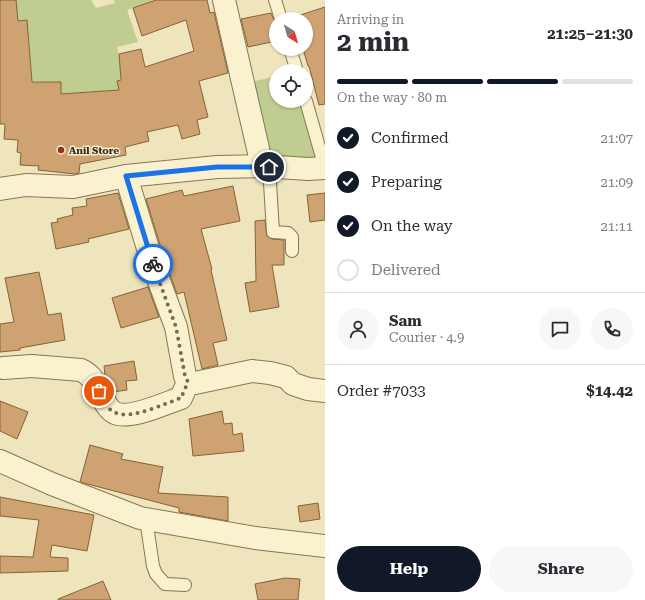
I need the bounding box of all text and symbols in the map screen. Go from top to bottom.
north arrow [269,12,313,56]
map controls [269,12,313,108]
text: Arriving in [337,12,404,27]
text: 21:25–21:30 [547,25,633,43]
text: 2 min [337,27,409,57]
button: locate [269,64,313,108]
text: On the way · 80 m [337,90,447,105]
icon: check [337,127,359,149]
text: Confirmed [371,129,449,147]
text: 21:07 [601,131,633,146]
marker: Anil Store [56,145,66,155]
place label: Anil Store [69,145,119,156]
pin [252,150,286,184]
icon: home [258,156,280,178]
icon: check [337,171,359,193]
text: Preparing [371,173,442,191]
text: 21:09 [601,175,633,190]
icon: check [337,215,359,237]
text: On the way [371,217,453,235]
text: 21:11 [601,219,633,234]
courier [133,244,173,284]
icon: bike [142,253,164,275]
text: Delivered [371,261,441,279]
button: person [337,308,379,350]
button: chat [539,308,581,350]
button: phone [591,308,633,350]
text: Sam [389,312,422,330]
text: Courier · 4.9 [389,330,464,345]
pin [82,374,116,408]
icon: bag [88,380,110,402]
text: Order #7033 [337,382,426,400]
text: $14.42 [586,382,633,400]
button: Help [337,546,481,592]
button: Share [489,546,633,592]

